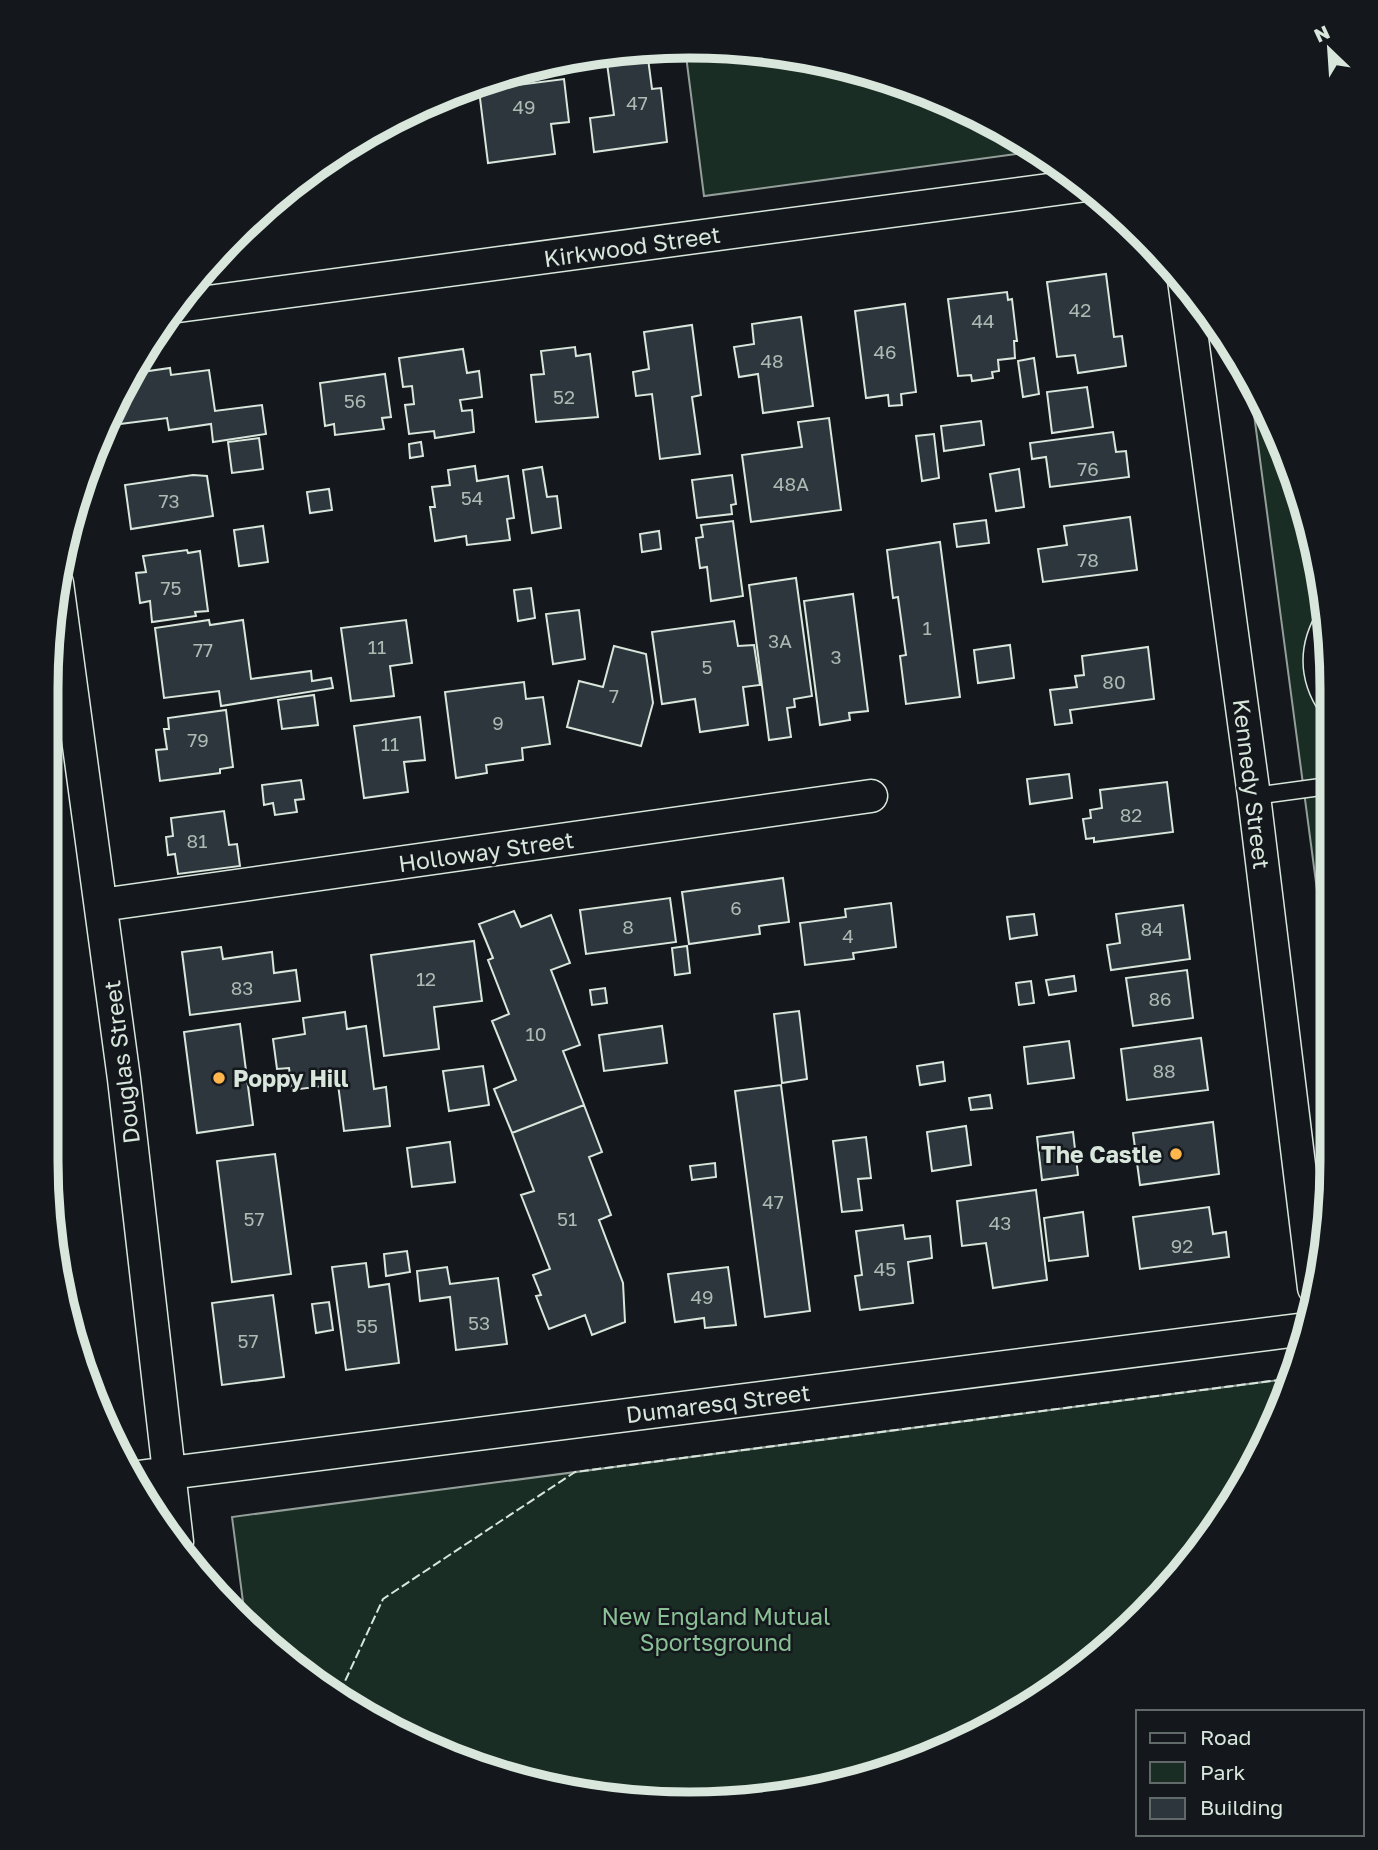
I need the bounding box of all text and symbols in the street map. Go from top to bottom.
north arrow [1294,14,1364,84]
text: N [1310,20,1333,47]
house number: 47 [626,91,648,114]
house number: 49 [512,95,536,118]
street label: Kirkwood Street [542,220,722,272]
house number: 42 [1069,298,1091,321]
house number: 44 [971,309,995,332]
house number: 46 [873,340,897,363]
house number: 48 [760,349,784,372]
house number: 52 [553,385,575,408]
house number: 56 [344,389,366,412]
house number: 76 [1077,457,1099,480]
house number: 48A [773,472,809,495]
house number: 54 [461,486,483,509]
house number: 73 [158,489,180,512]
house number: 78 [1077,548,1099,571]
house number: 75 [160,576,182,599]
house number: 1 [922,616,932,639]
house number: 3A [768,629,792,652]
house number: 11 [368,635,386,658]
house number: 77 [193,638,213,661]
house number: 3 [830,645,842,668]
house number: 5 [701,655,713,678]
house number: 80 [1102,670,1126,693]
house number: 7 [609,684,619,707]
street label: Kennedy Street [1228,697,1276,871]
house number: 9 [492,711,504,734]
house number: 79 [187,728,209,751]
house number: 11 [381,732,399,755]
house number: 82 [1120,803,1142,826]
street label: Holloway Street [397,825,575,877]
house number: 81 [187,829,207,852]
house number: 6 [730,896,742,919]
house number: 8 [622,915,634,938]
house number: 84 [1140,917,1164,940]
house number: 4 [842,924,854,947]
house number: 12 [416,967,436,990]
house number: 83 [231,976,253,999]
street label: Douglas Street [97,979,145,1145]
house number: 86 [1148,987,1172,1010]
house number: 10 [526,1022,547,1045]
house number: 88 [1152,1059,1176,1082]
place label: Poppy Hill [233,1064,349,1092]
marker: Poppy Hill [211,1070,227,1086]
place label: The Castle [1041,1140,1162,1168]
marker: The Castle [1168,1146,1184,1162]
house number: 47 [762,1190,784,1213]
house number: 57 [243,1207,265,1230]
house number: 51 [557,1207,577,1230]
house number: 43 [989,1211,1011,1234]
house number: 92 [1171,1234,1193,1257]
house number: 45 [874,1257,896,1280]
house number: 49 [690,1285,714,1308]
house number: 53 [468,1311,490,1334]
house number: 55 [356,1314,378,1337]
house number: 57 [237,1329,259,1352]
street label: Dumaresq Street [624,1378,812,1428]
park label: New England Mutual Sportsground [602,1602,830,1656]
legend [1136,1710,1364,1836]
text: Road [1200,1724,1251,1750]
text: Park [1200,1759,1246,1785]
text: Building [1200,1794,1283,1820]

